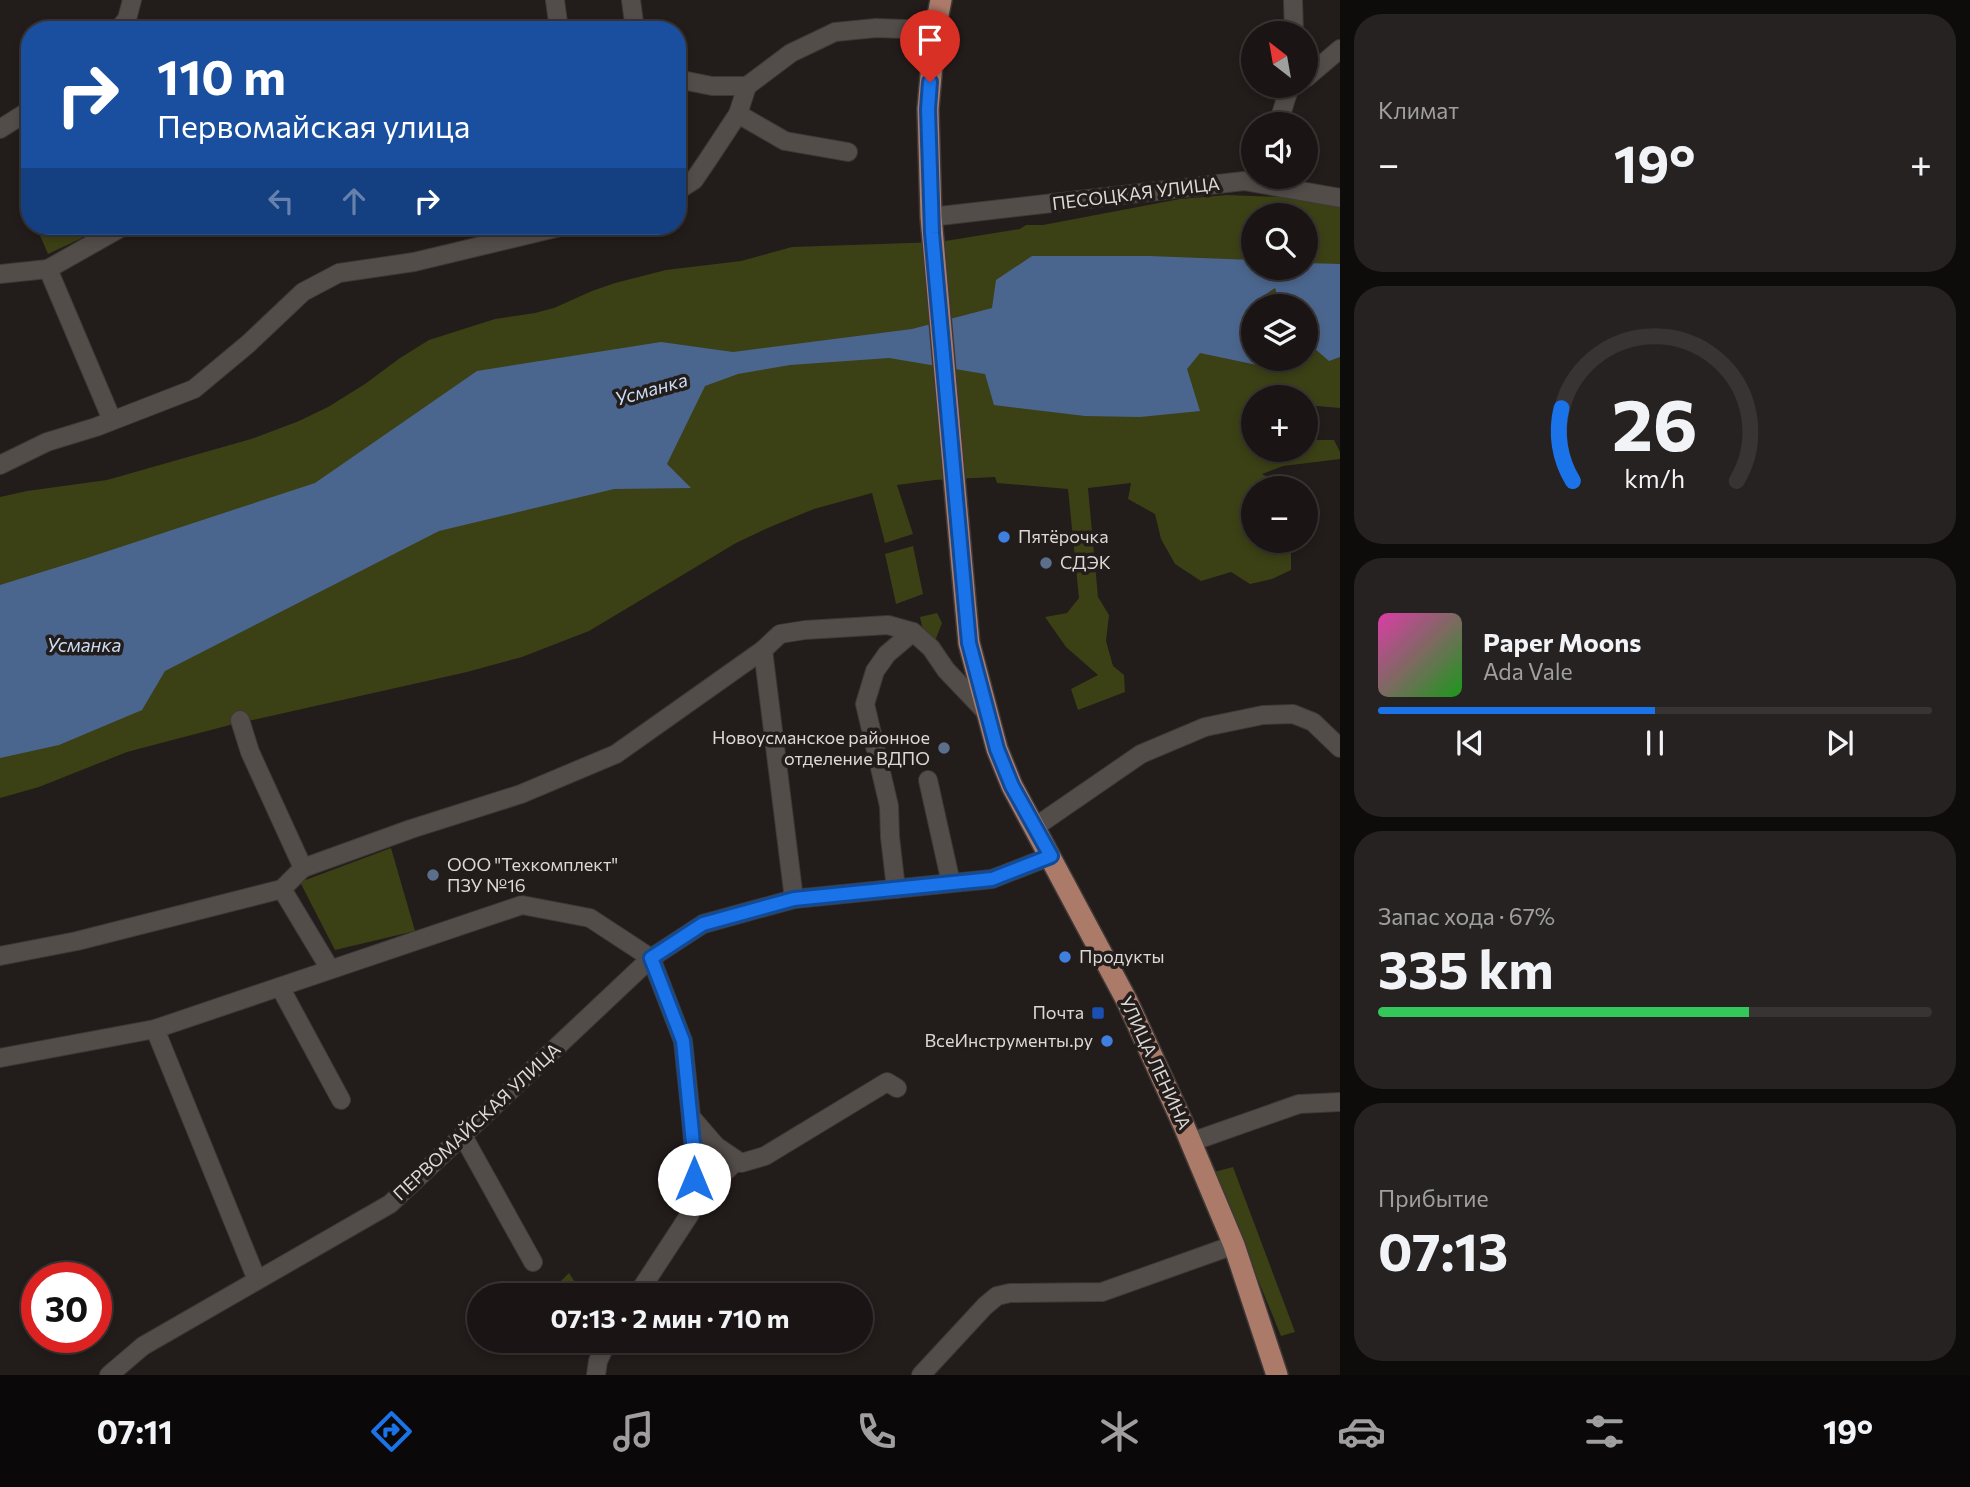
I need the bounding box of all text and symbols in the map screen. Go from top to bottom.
pin [900,10,960,82]
icon: arrive [911,21,949,59]
north arrow [1241,21,1318,98]
map controls [1241,21,1318,553]
text: 110 m [157,45,286,105]
icon: right [42,49,133,140]
text: Климат [1378,96,1459,124]
text: Первомайская улица [157,105,470,145]
button: sound [1241,112,1318,189]
text: 19° [1614,130,1695,194]
text: − [1378,139,1400,186]
text: + [1910,139,1932,186]
street label: ПЕСОЦКАЯ УЛИЦА [1051,172,1221,214]
icon: left [262,182,300,220]
icon: ahead [335,182,373,220]
icon: right [408,182,446,220]
button: search [1241,203,1318,280]
button: layers [1241,294,1318,371]
water label: Усманка [612,367,690,410]
text: 26 [1612,378,1698,467]
button: + [1241,385,1318,462]
text: km/h [1625,463,1685,493]
button: − [1241,476,1318,553]
place label: Пятёрочка [1018,525,1109,547]
marker: Пятёрочка [996,529,1012,545]
place label: СДЭК [1060,551,1111,573]
marker: СДЭК [1038,555,1054,571]
text: Paper Moons [1483,626,1641,657]
water label: Усманка [47,633,122,656]
text: Ada Vale [1483,657,1573,685]
icon: previous [1451,724,1489,762]
icon: pause [1636,724,1674,762]
icon: next [1821,724,1859,762]
place label: Новоусманское районное отделение ВДПО [712,726,930,769]
marker: Новоусманское районное отделение ВДПО [936,740,952,756]
place label: ООО "Техкомплект" ПЗУ №16 [447,853,618,896]
marker: ООО "Техкомплект" ПЗУ №16 [425,867,441,883]
text: Запас хода · 67% [1378,902,1555,930]
text: 335 km [1378,936,1554,1000]
place label: Продукты [1079,945,1164,967]
marker: Продукты [1057,949,1073,965]
street label: УЛИЦА ЛЕНИНА [1115,992,1196,1133]
place label: Почта [1032,1001,1084,1023]
marker: Почта [1090,1005,1106,1021]
place label: ВсеИнструменты.ру [924,1029,1093,1051]
marker: ВсеИнструменты.ру [1099,1033,1115,1049]
street label: ПЕРВОМАЙСКАЯ УЛИЦА [388,1038,565,1205]
position arrow [657,1142,731,1216]
text: Прибытие [1378,1184,1489,1212]
text: 07:13 [1378,1218,1508,1282]
speed limit sign: 30 [21,1262,112,1353]
text: 07:13 · 2 мин · 710 m [551,1302,789,1333]
icon: directions [367,1407,416,1456]
icon: music [609,1407,658,1456]
icon: phone [852,1407,901,1456]
icon: climate [1095,1407,1144,1456]
icon: car [1337,1407,1386,1456]
icon: filters [1580,1407,1629,1456]
text: 07:11 [97,1411,173,1451]
text: 19° [1823,1411,1873,1451]

